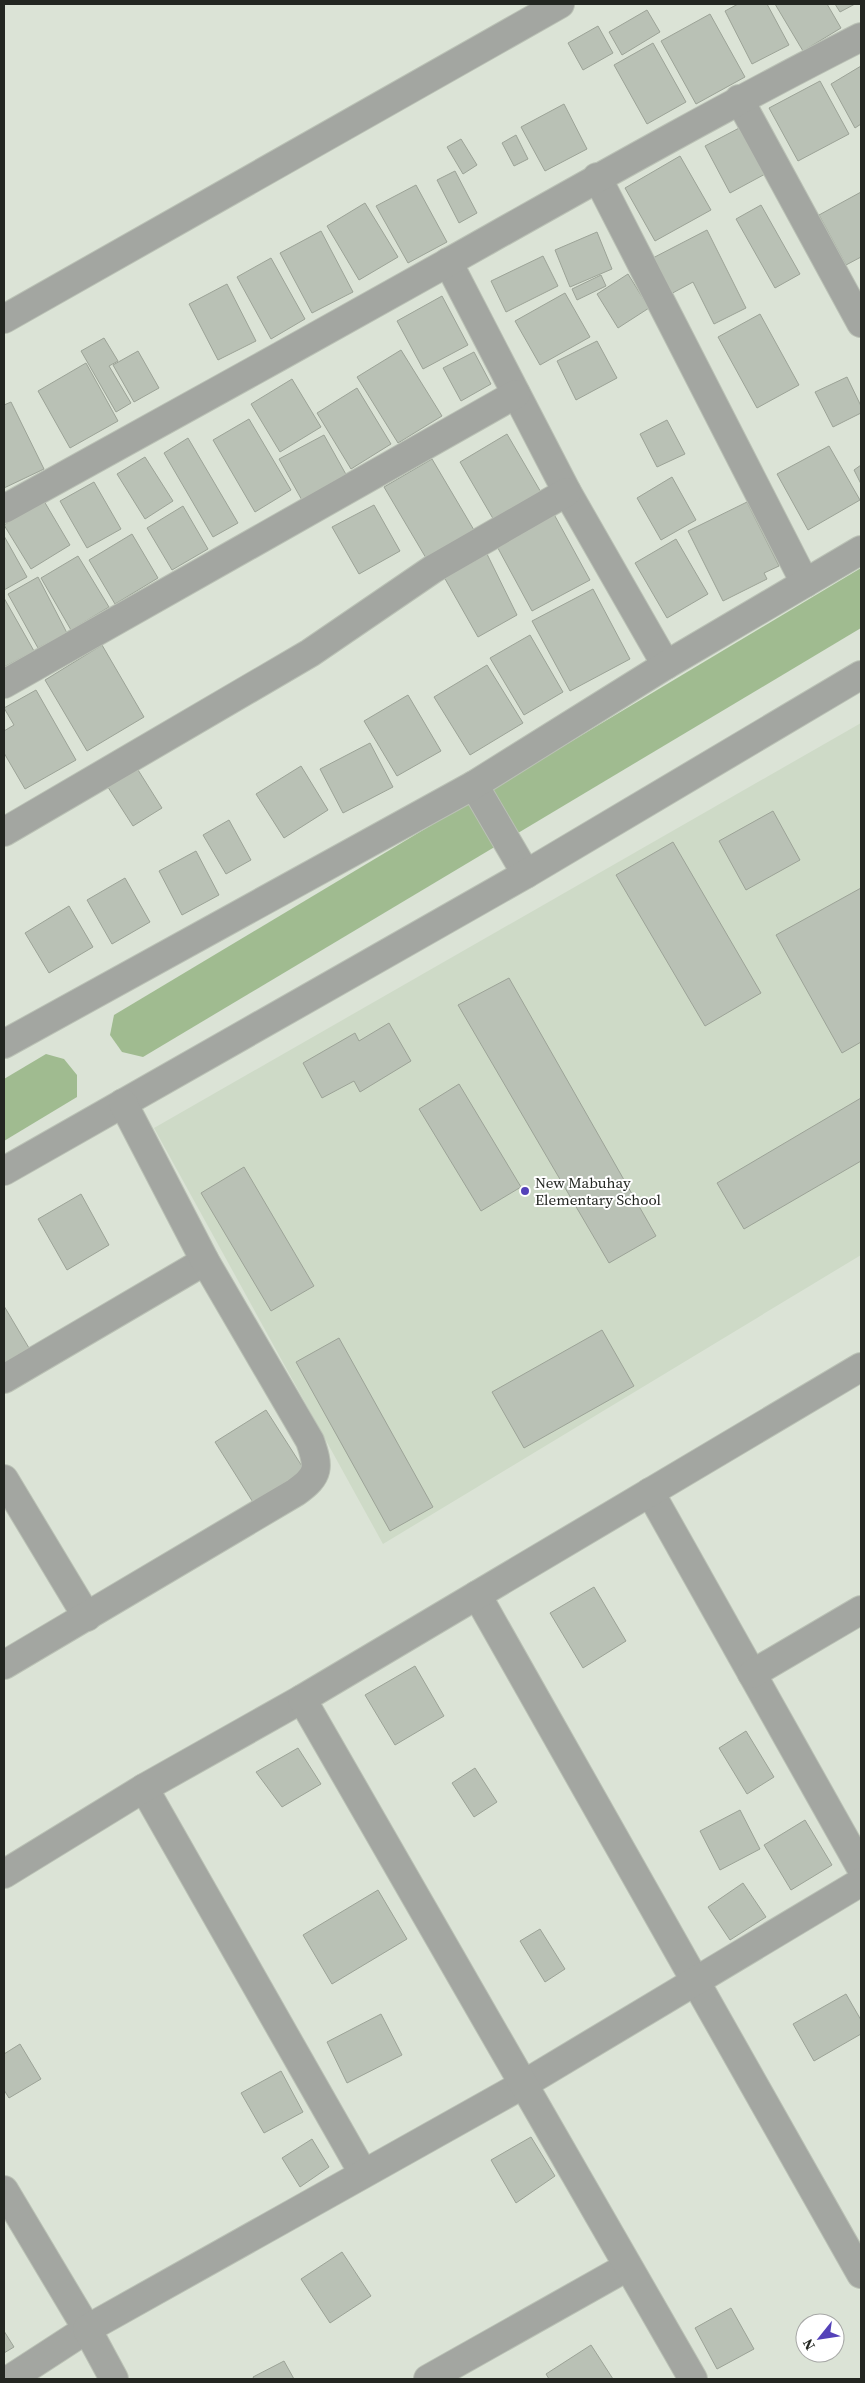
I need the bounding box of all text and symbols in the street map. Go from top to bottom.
place label: New Mabuhay Elementary School [535,1172,662,1210]
marker: New Mabuhay Elementary School [519,1185,531,1197]
north arrow [795,2313,845,2363]
text: N [798,2335,820,2354]

